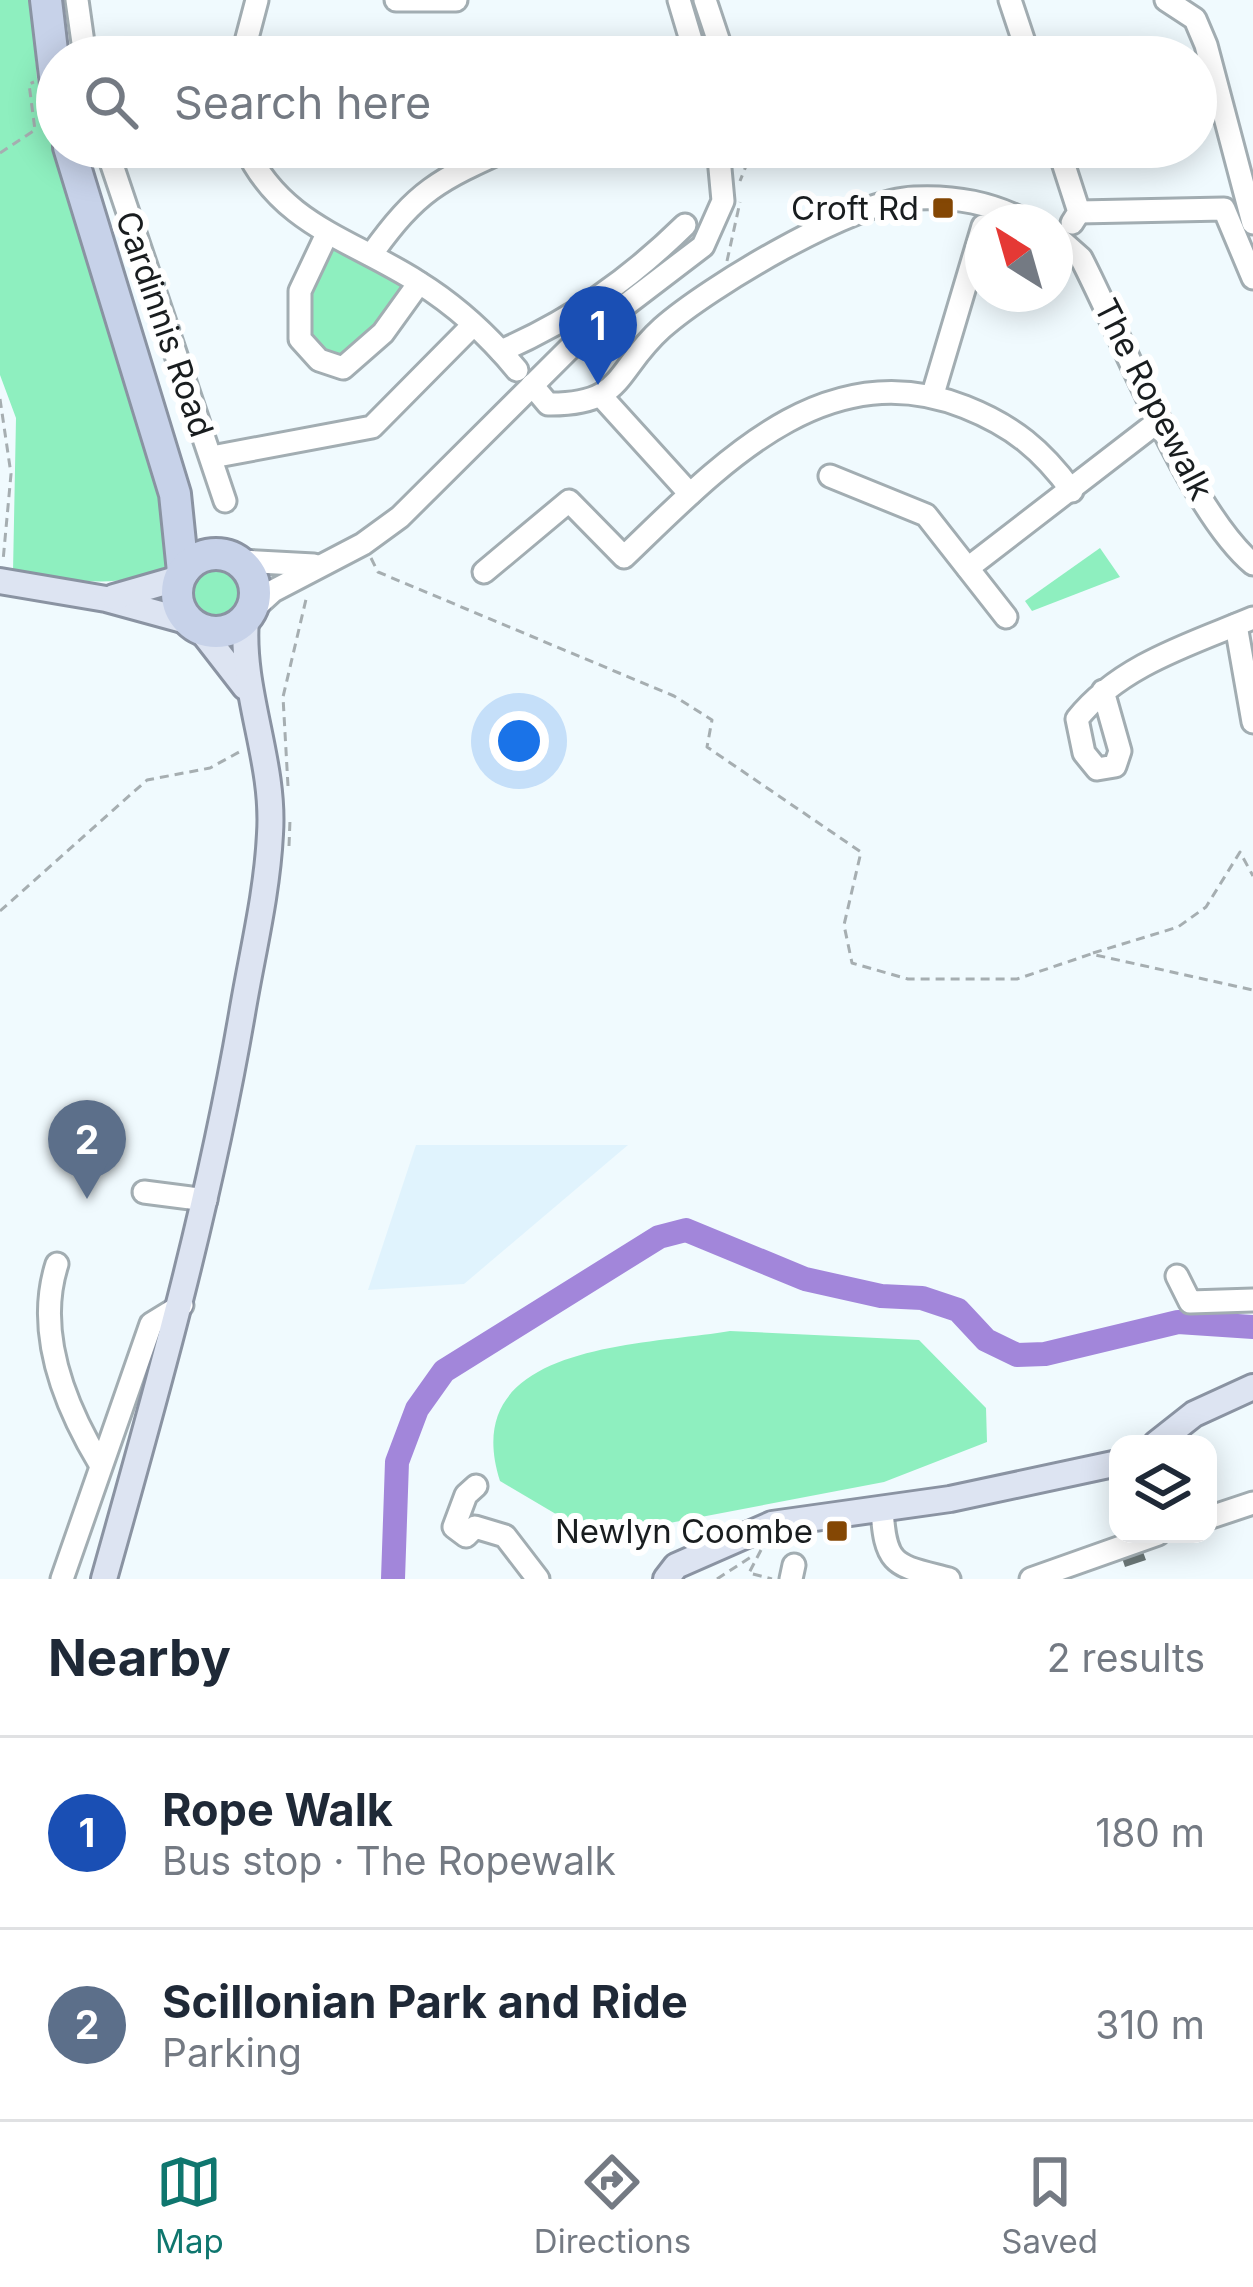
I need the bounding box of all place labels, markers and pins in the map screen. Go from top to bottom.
place label: Croft Rd [791,188,919,228]
marker: Croft Rd [930,195,956,221]
pin: 1 [559,286,637,385]
pin: 2 [48,1100,126,1199]
place label: Newlyn Coombe [555,1511,813,1551]
marker: Newlyn Coombe [824,1518,850,1544]

